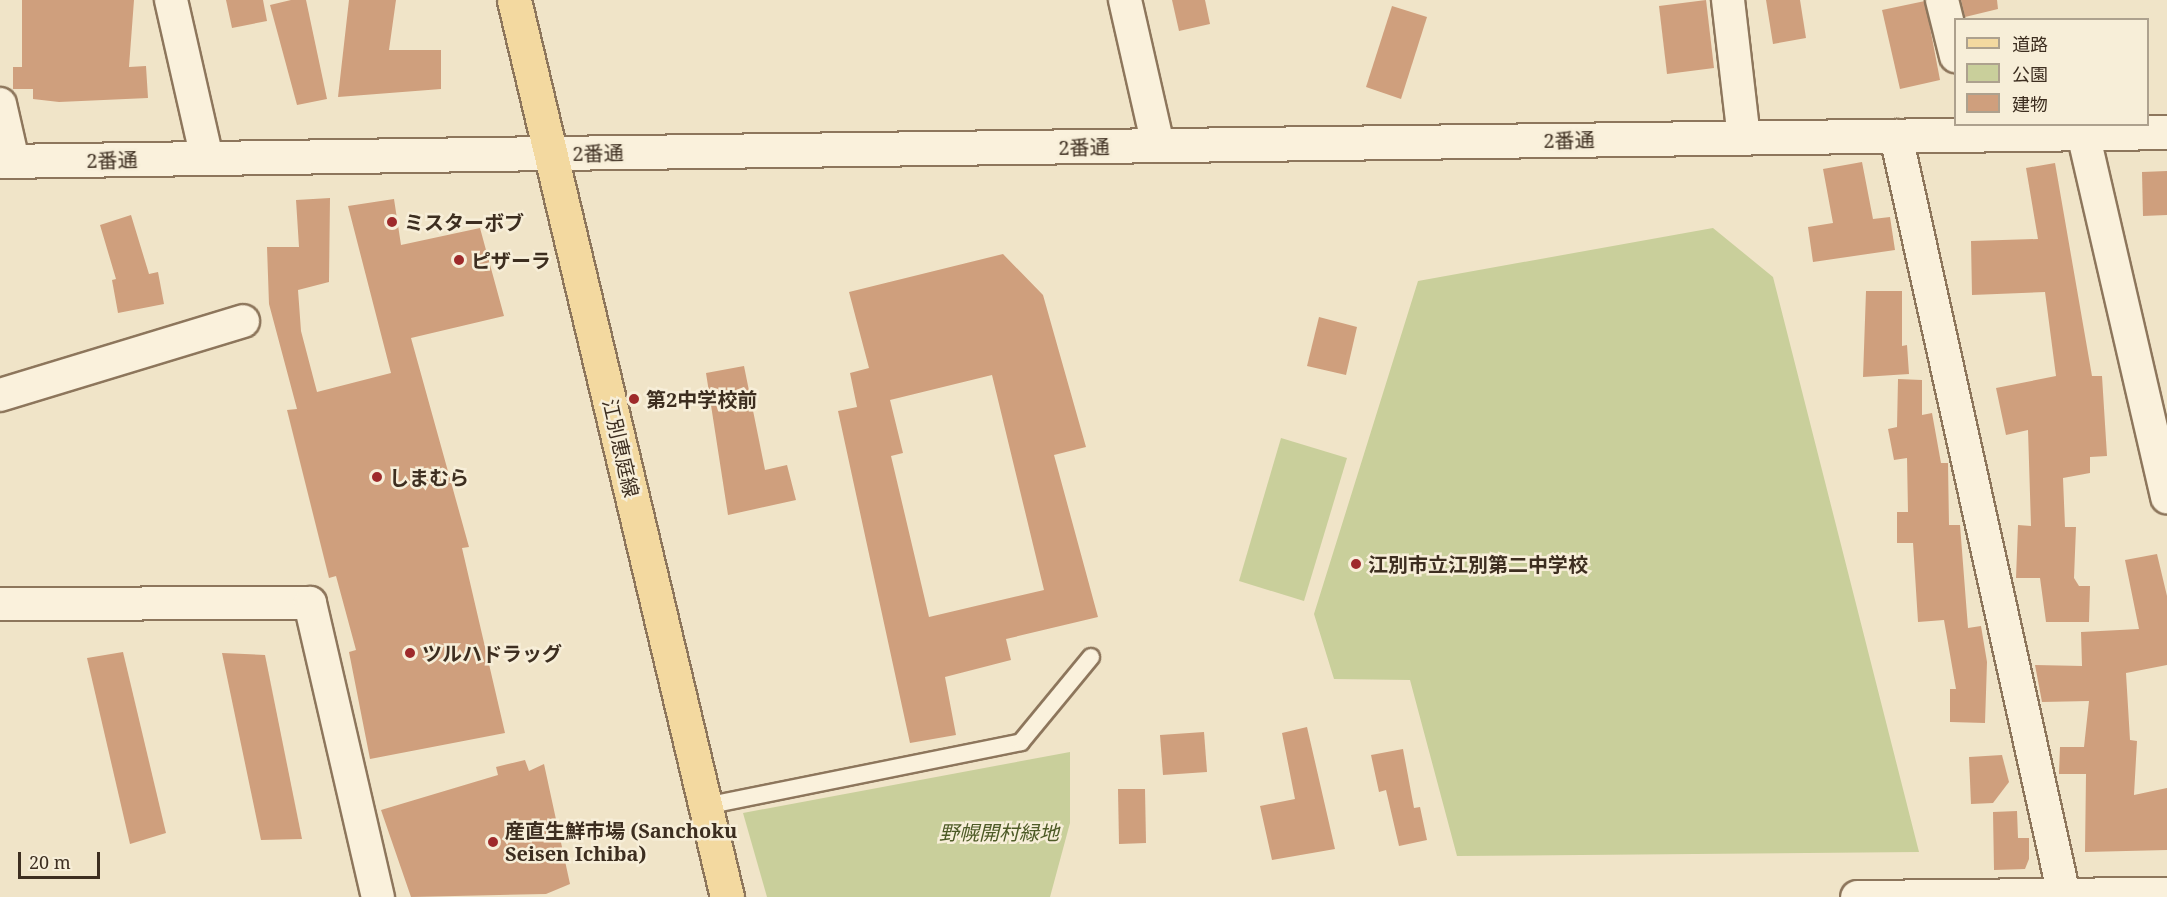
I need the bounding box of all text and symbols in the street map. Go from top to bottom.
legend [1954,18,2149,126]
text: 道路 [2012,32,2048,56]
text: 公園 [2012,62,2048,86]
text: 建物 [2012,92,2048,116]
street label: 2番通 [1543,128,1595,152]
street label: 2番通 [1058,135,1110,159]
street label: 2番通 [572,141,624,165]
street label: 2番通 [86,148,138,172]
place label: ミスターボブ [404,210,524,234]
marker: ミスターボブ [385,215,399,229]
place label: ピザーラ [471,248,551,272]
marker: ピザーラ [452,253,466,267]
place label: 第2中学校前 [646,387,757,411]
marker: 第2中学校前 [627,392,641,406]
street label: 江別恵庭線 [598,397,644,499]
place label: しまむら [389,465,469,489]
marker: しまむら [370,470,384,484]
place label: 江別市立江別第二中学校 [1368,552,1588,576]
marker: 江別市立江別第二中学校 [1349,557,1363,571]
place label: ツルハドラッグ [422,641,562,665]
marker: ツルハドラッグ [403,646,417,660]
place label: 産直生鮮市場 (Sanchoku Seisen Ichiba) [505,819,737,866]
park label: 野幌開村緑地 [939,820,1059,844]
marker: 産直生鮮市場 (Sanchoku Seisen Ichiba) [486,835,500,849]
scale bar [21,840,104,878]
text: 20 m [29,850,71,874]

